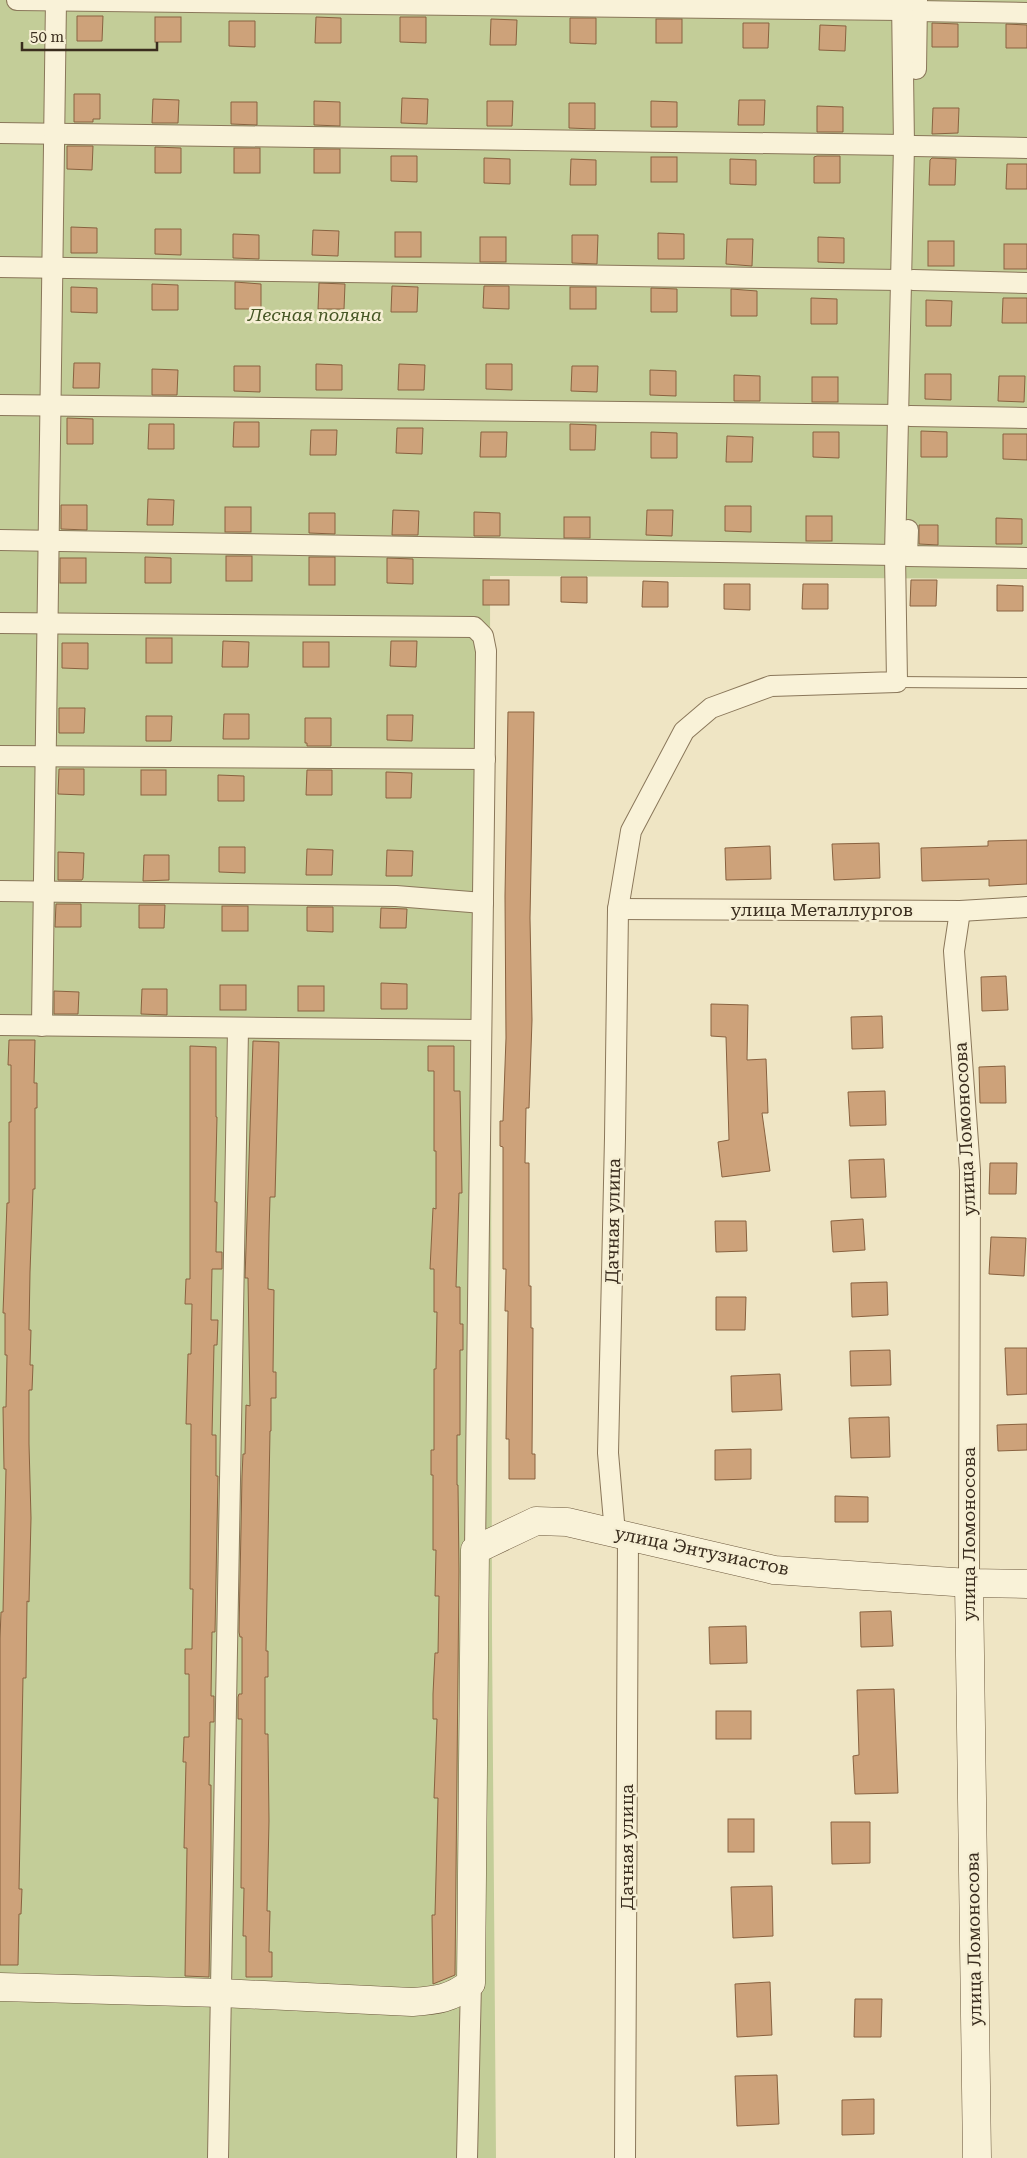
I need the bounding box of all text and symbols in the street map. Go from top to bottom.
scale bar [22,20,158,52]
text: 50 m [30,28,65,46]
park label: Лесная поляна [247,304,382,325]
street label: улица Металлургов [731,899,913,920]
street label: улица Ломоносова [949,1041,980,1216]
street label: Дачная улица [601,1158,624,1284]
street label: улица Ломоносова [958,1447,979,1621]
street label: улица Энтузиастов [613,1522,791,1579]
street label: Дачная улица [616,1784,637,1910]
street label: улица Ломоносова [961,1852,986,2026]

